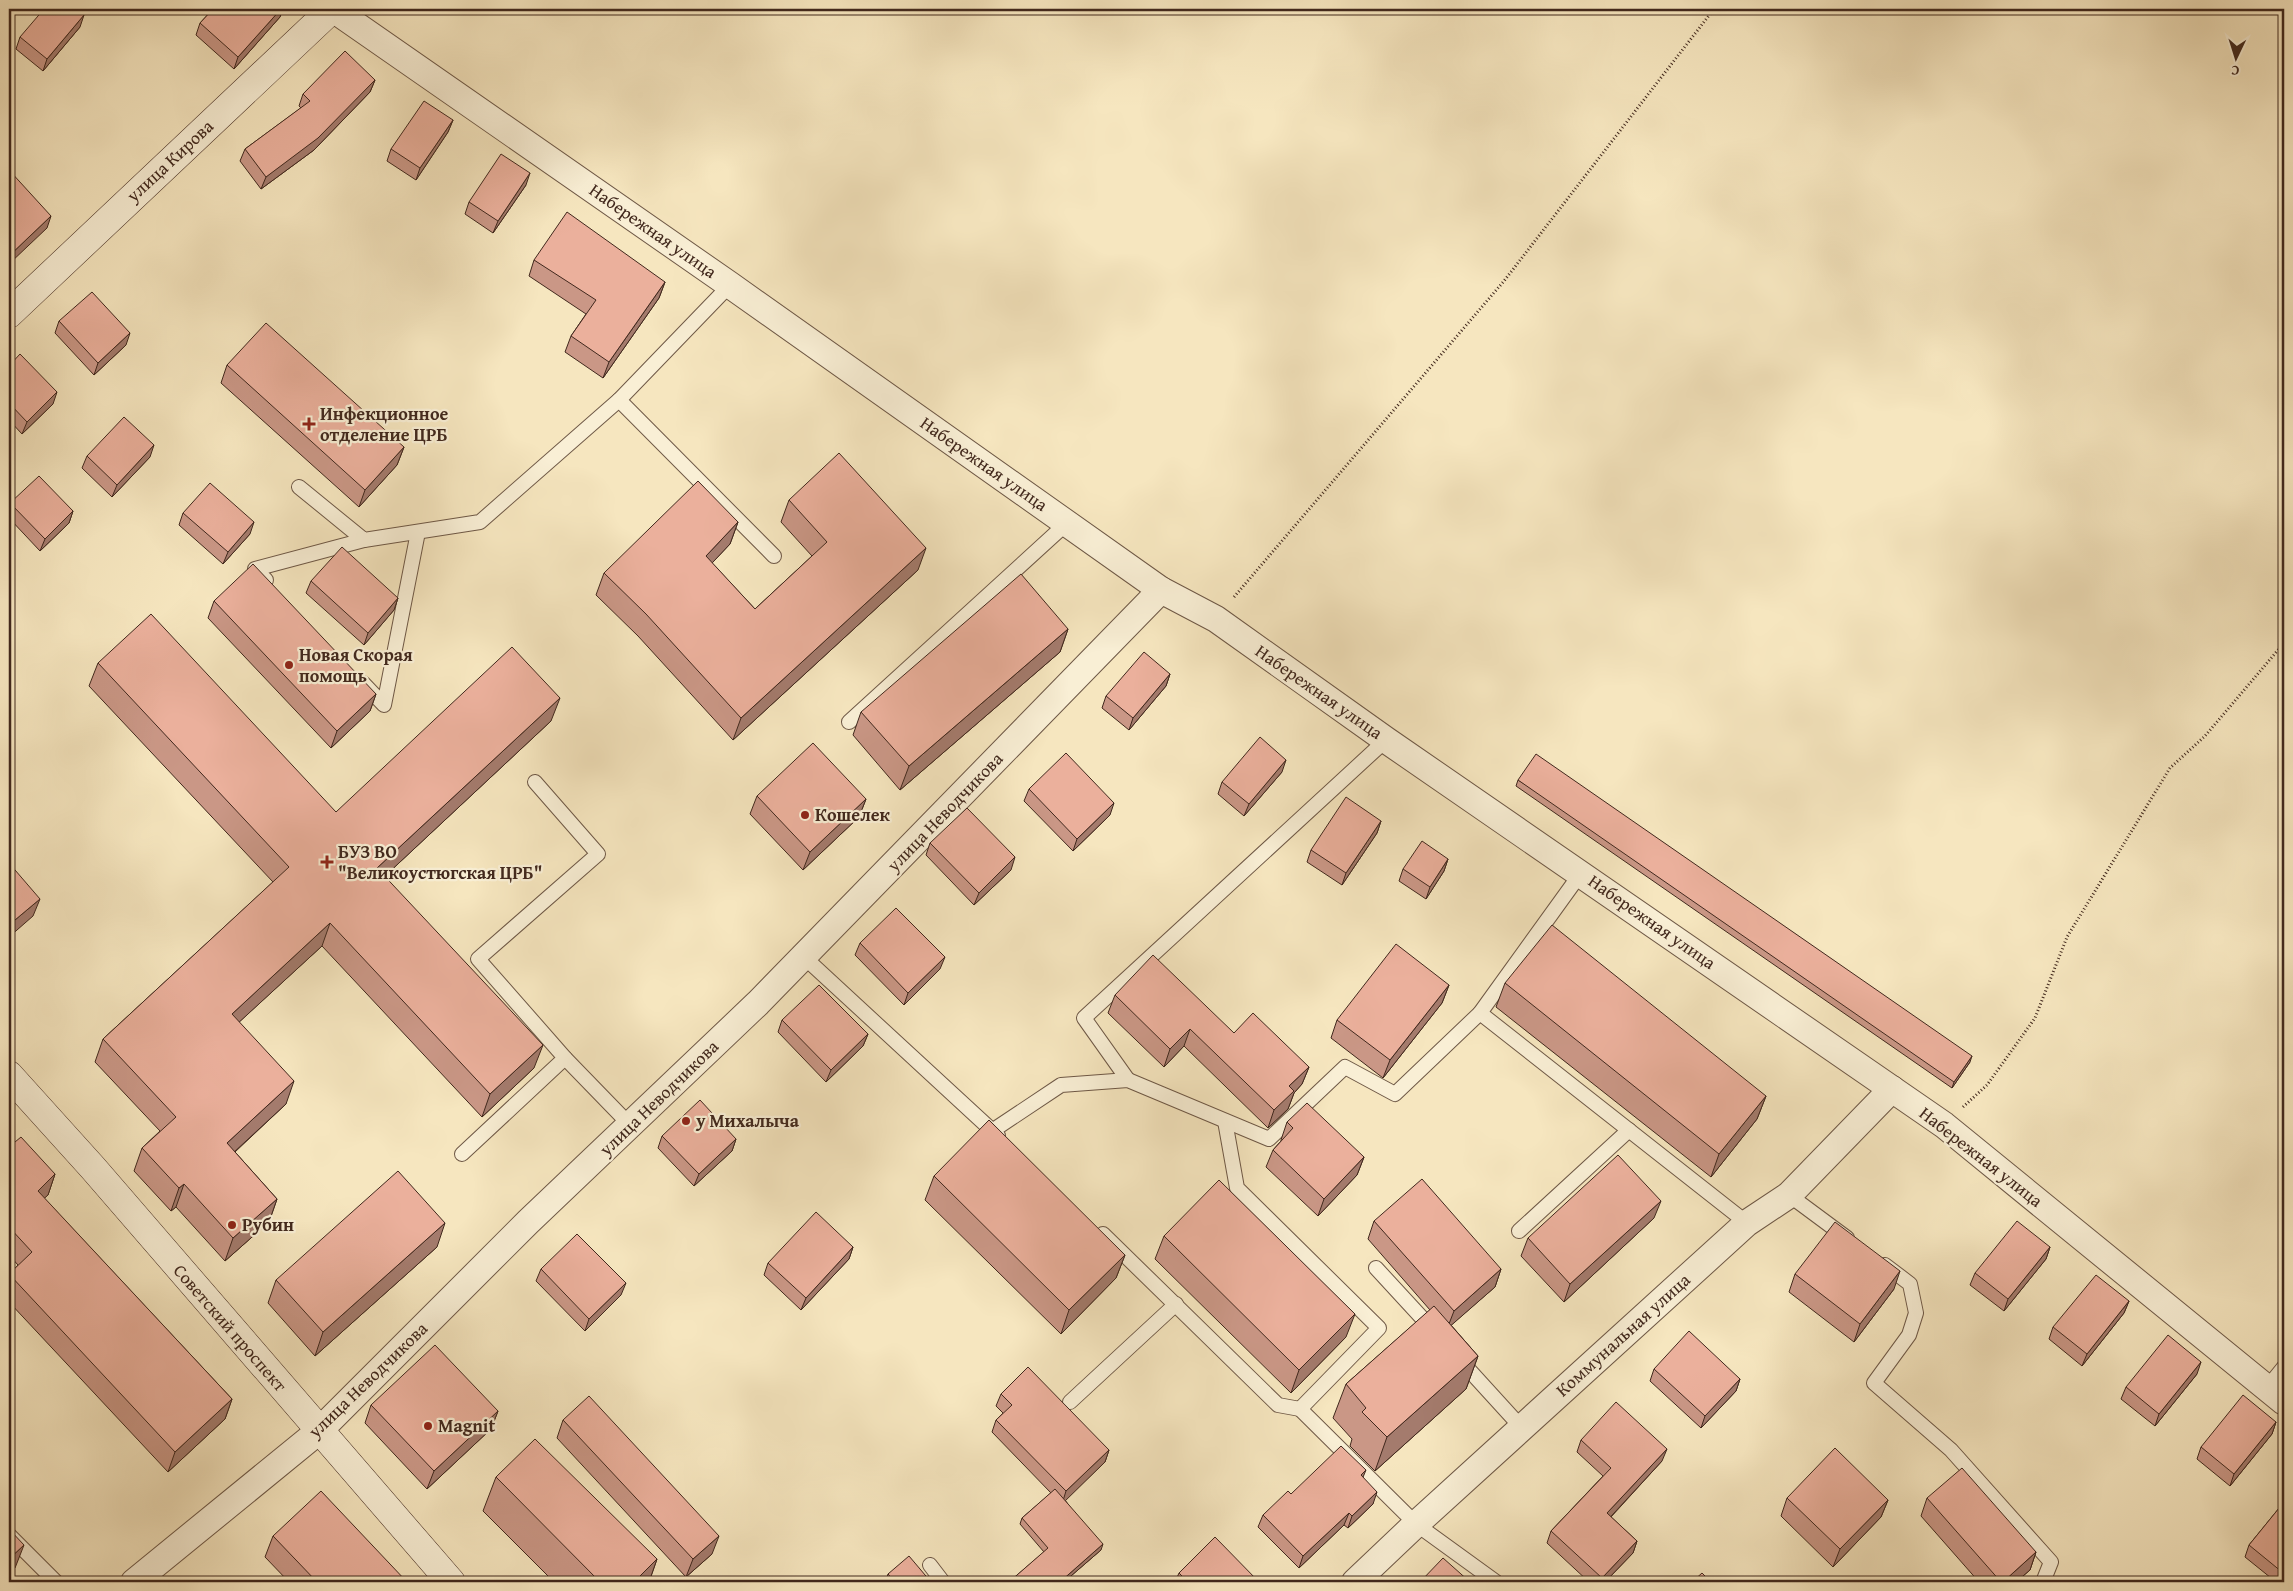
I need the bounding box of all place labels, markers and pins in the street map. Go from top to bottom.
place label: Инфекционное отделение ЦРБ [320,400,448,448]
marker: Инфекционное отделение ЦРБ [302,417,316,431]
place label: Новая Скорая помощь [299,641,413,689]
marker: Новая Скорая помощь [283,659,295,671]
place label: Кошелек [815,801,891,828]
marker: Кошелек [799,809,811,821]
place label: БУЗ ВО "Великоустюгская ЦРБ" [338,838,542,886]
marker: БУЗ ВО "Великоустюгская ЦРБ" [320,855,334,869]
place label: у Михалыча [695,1107,800,1134]
marker: у Михалыча [680,1115,692,1127]
place label: Рубин [242,1211,294,1238]
marker: Рубин [226,1219,238,1231]
place label: Magnit [438,1412,495,1439]
marker: Magnit [422,1420,434,1432]

